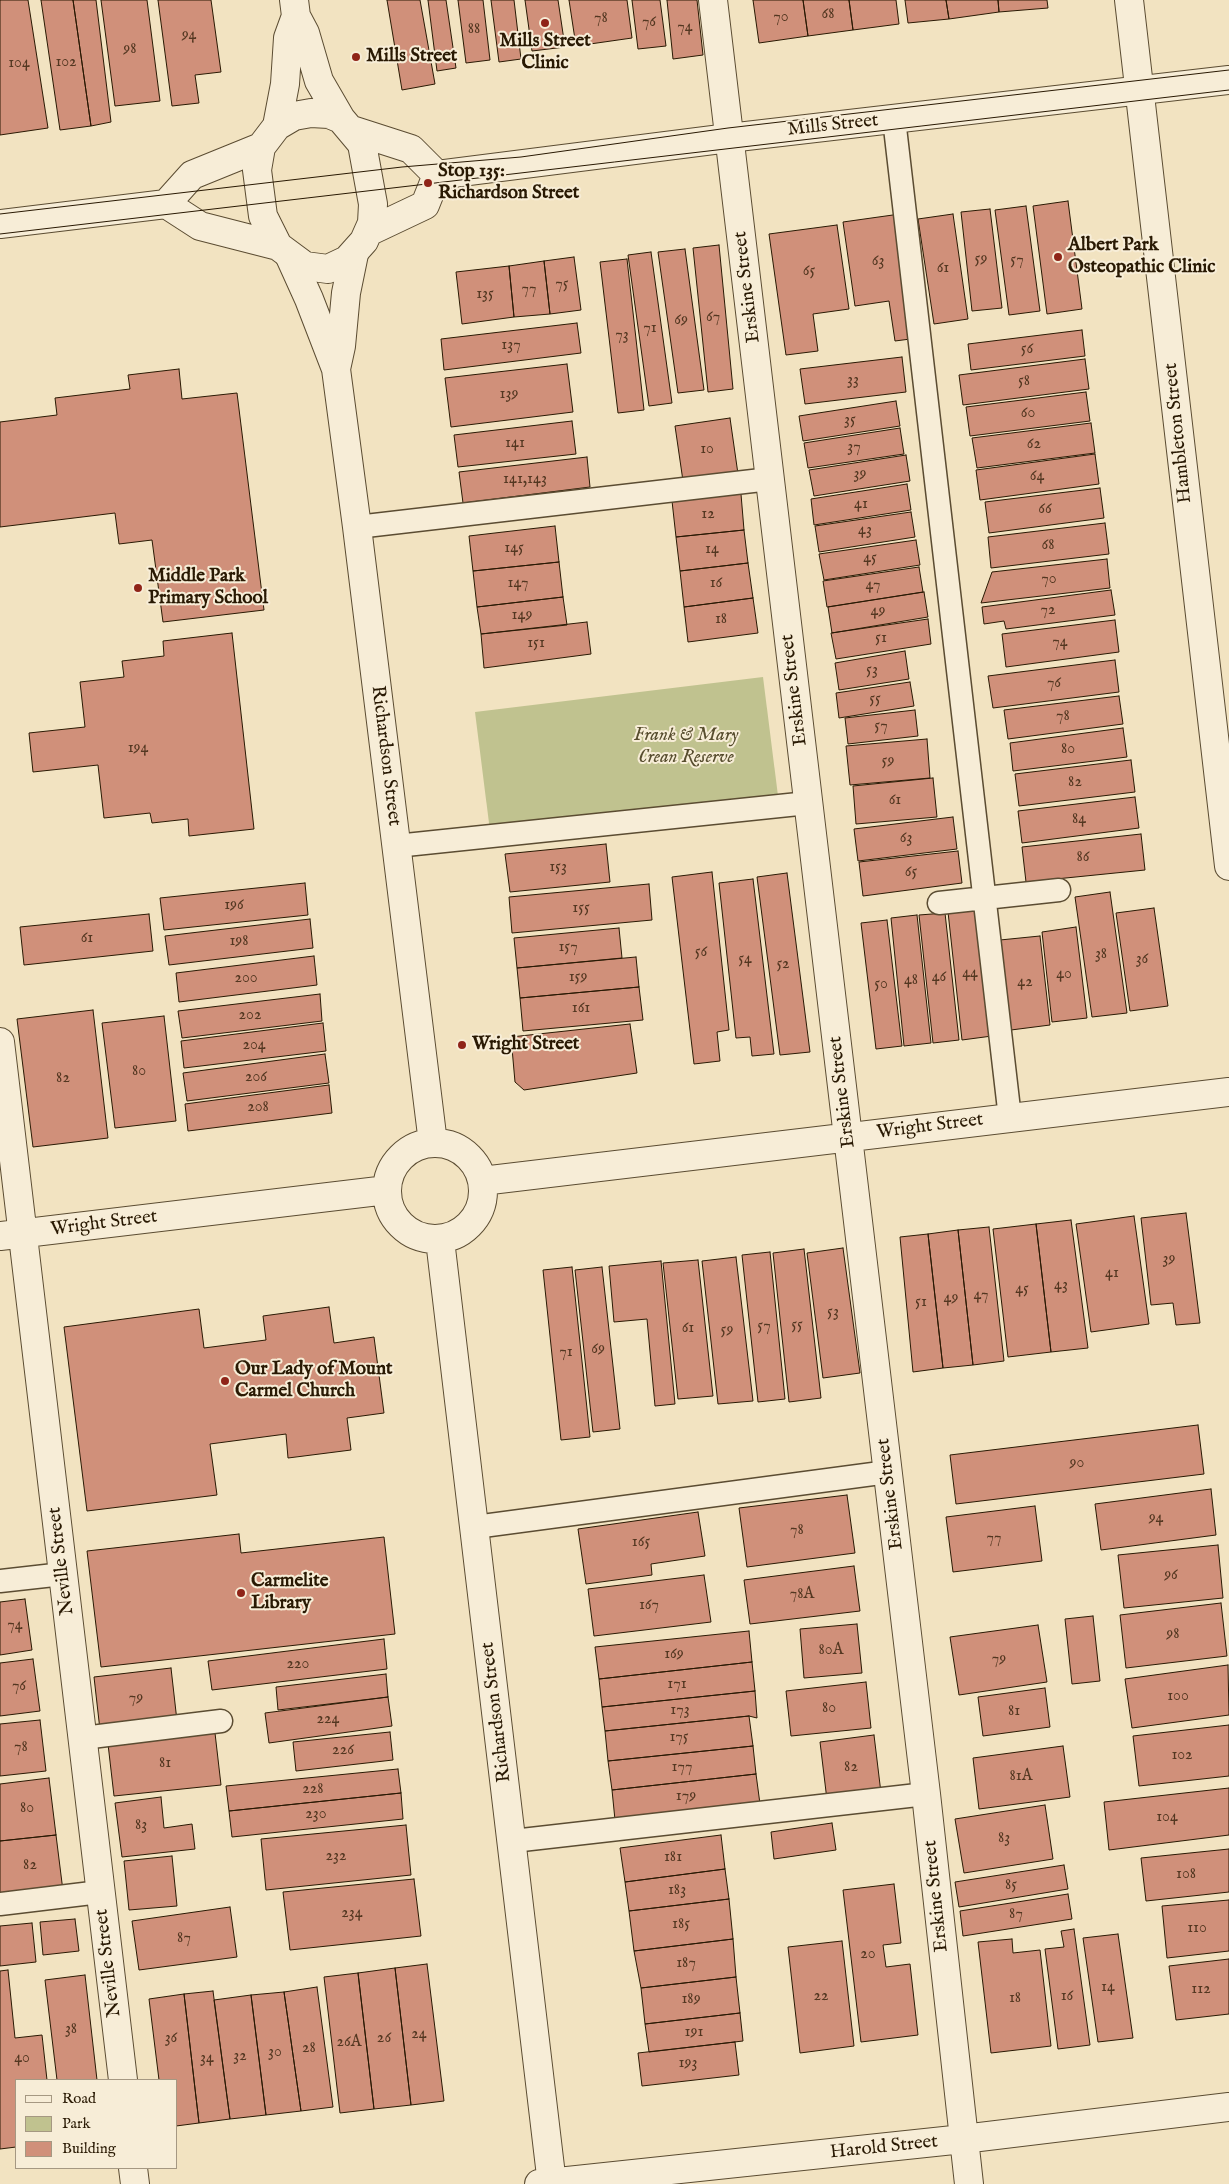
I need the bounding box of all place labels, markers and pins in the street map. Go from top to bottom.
marker: Mills Street Clinic [539,17,551,29]
place label: Mills Street Clinic [499,31,591,75]
place label: Mills Street [366,46,457,68]
marker: Mills Street [350,51,362,63]
place label: Stop 135: Richardson Street [438,161,579,205]
marker: Stop 135: Richardson Street [422,177,434,189]
place label: Albert Park Osteopathic Clinic [1068,235,1216,279]
marker: Albert Park Osteopathic Clinic [1052,251,1064,263]
place label: Middle Park Primary School [148,566,268,610]
marker: Middle Park Primary School [132,582,144,594]
place label: Wright Street [472,1034,579,1056]
marker: Wright Street [456,1039,468,1051]
place label: Our Lady of Mount Carmel Church [235,1359,392,1403]
marker: Our Lady of Mount Carmel Church [219,1375,231,1387]
place label: Carmelite Library [251,1571,329,1615]
marker: Carmelite Library [235,1587,247,1599]

